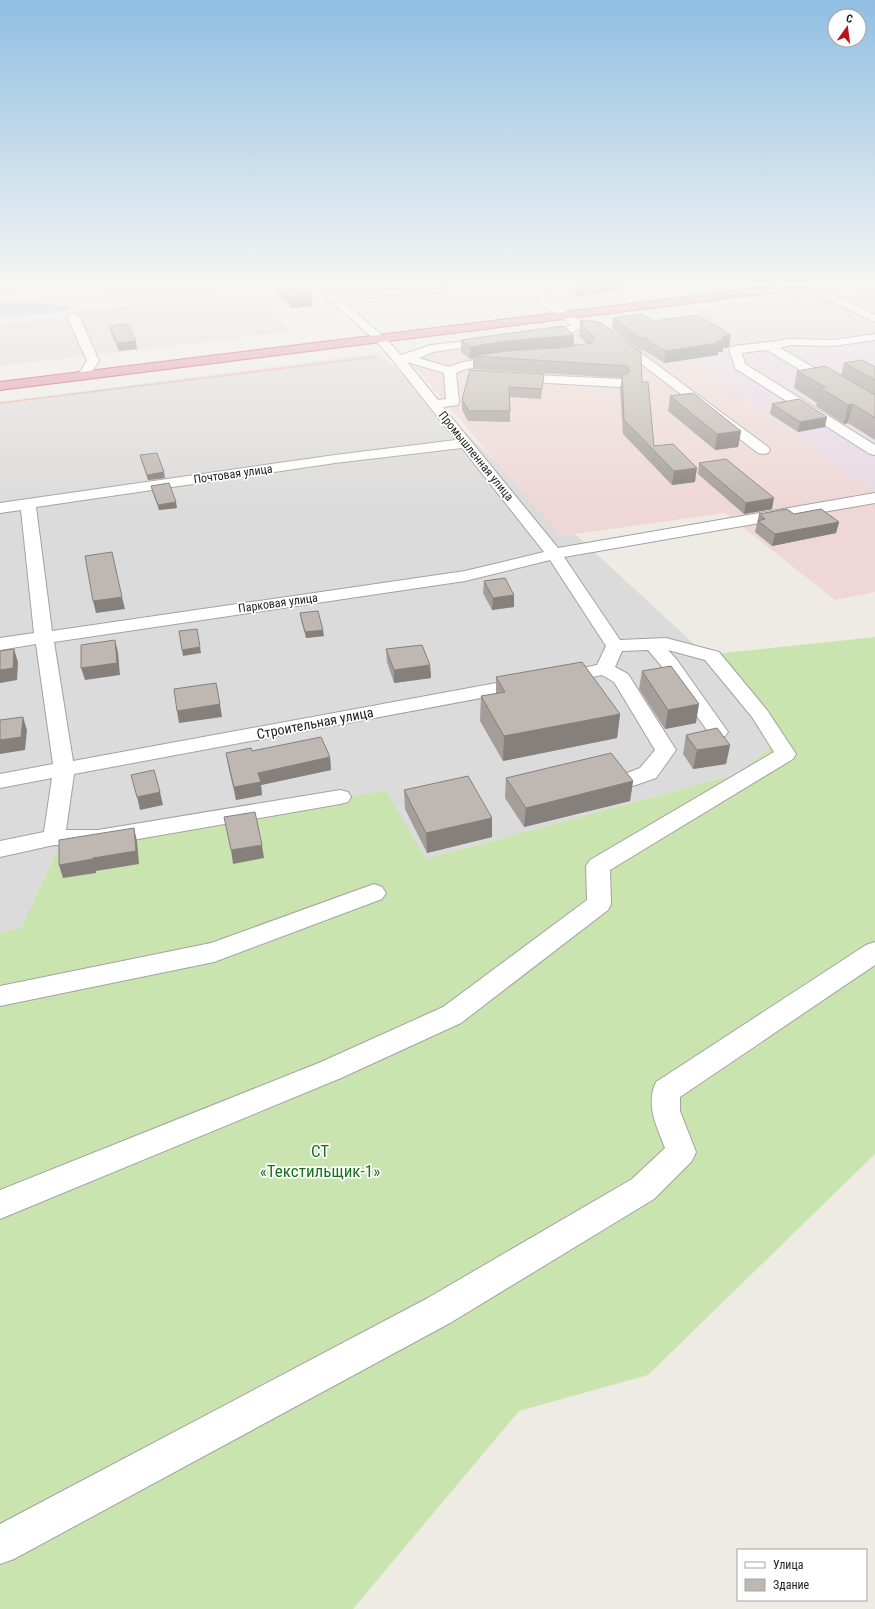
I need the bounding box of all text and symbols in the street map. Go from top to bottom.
north arrow [827,8,867,48]
text: С [845,12,854,26]
street label: Промышленная улица [436,408,517,504]
street label: Почтовая улица [193,462,274,486]
street label: Парковая улица [237,590,319,616]
street label: Строительная улица [255,704,375,742]
park label: СТ «Текстильщик-1» [260,1141,380,1181]
legend [737,1549,867,1601]
text: Улица [773,1558,804,1572]
text: Здание [773,1578,810,1592]

